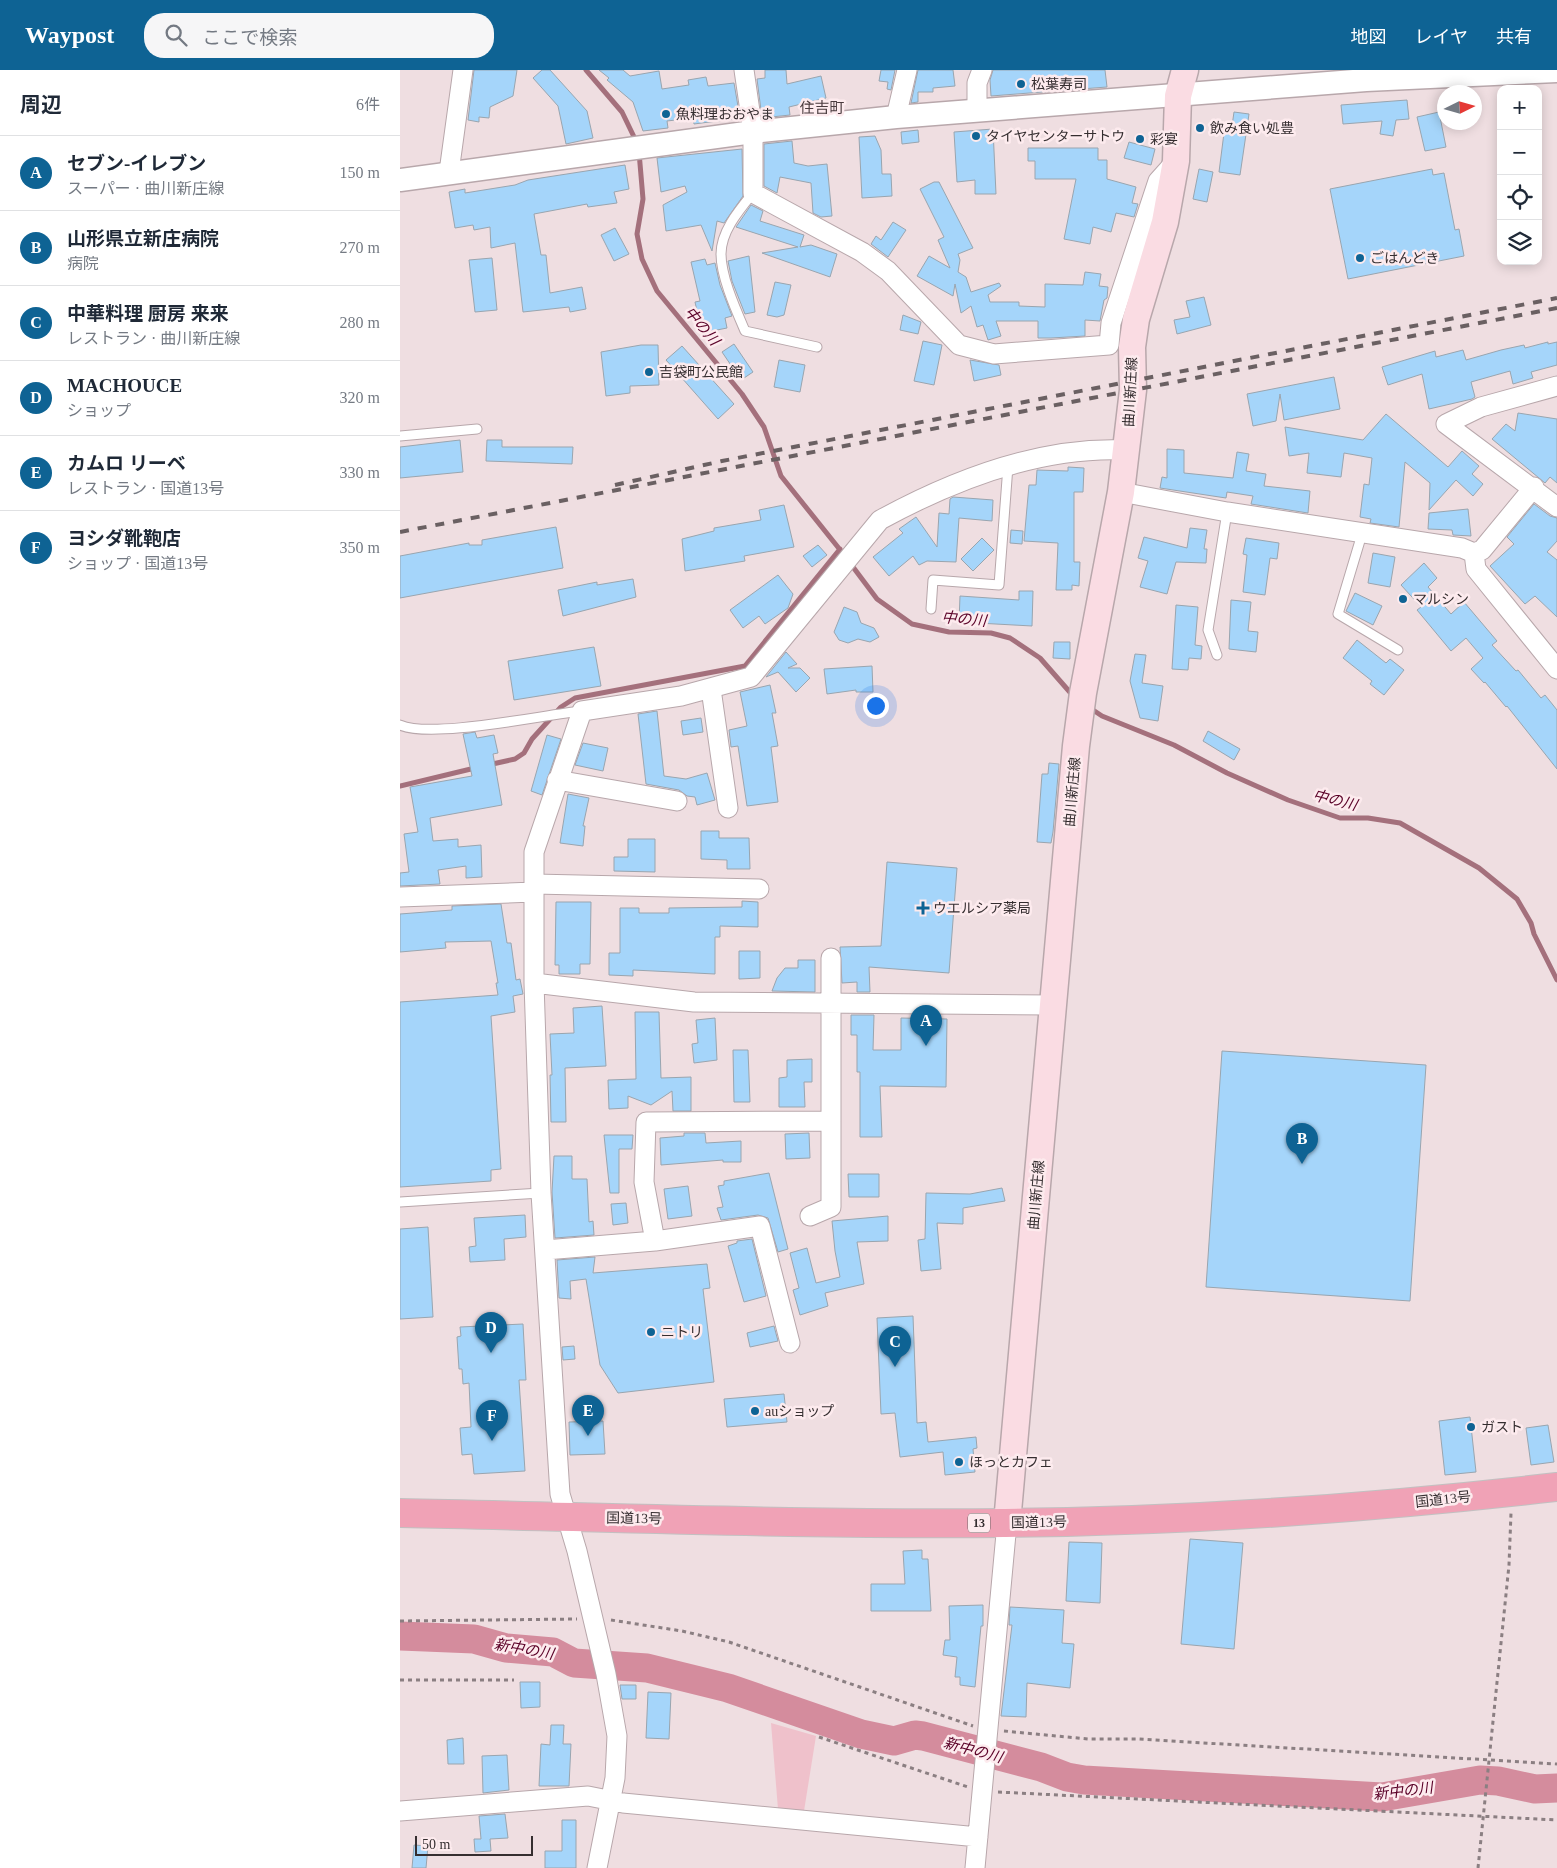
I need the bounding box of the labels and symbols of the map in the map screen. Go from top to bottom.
place label: 松葉寿司 [1031,77,1087,92]
marker: 松葉寿司 [1015,78,1027,90]
north arrow [1437,85,1482,130]
district label: 住吉町 [799,100,845,116]
place label: 魚料理おおやま [676,106,774,122]
marker: 魚料理おおやま [660,108,672,120]
place label: 飲み食い処豊 [1210,120,1294,136]
marker: 飲み食い処豊 [1194,122,1206,134]
place label: タイヤセンターサトウ [986,129,1125,144]
marker: タイヤセンターサトウ [970,130,982,142]
place label: 彩宴 [1150,132,1178,147]
marker: 彩宴 [1134,133,1146,145]
place label: ごはんどき [1370,250,1439,266]
marker: ごはんどき [1354,252,1366,264]
water label: 中の川 [681,304,724,350]
street label: 曲川新庄線 [1121,357,1140,427]
place label: 吉袋町公民館 [659,364,743,380]
marker: 吉袋町公民館 [643,366,655,378]
place label: マルシン [1413,592,1469,607]
marker: マルシン [1397,593,1409,605]
water label: 中の川 [941,609,989,629]
your location [863,693,889,719]
street label: 曲川新庄線 [1062,757,1083,828]
water label: 中の川 [1311,787,1361,814]
place label: ウエルシア薬局 [933,901,1031,916]
marker: ウエルシア薬局 [917,902,929,914]
pin: A [910,1005,942,1046]
pin: B [1286,1123,1318,1164]
street label: 曲川新庄線 [1026,1160,1047,1231]
pin: D [475,1312,507,1353]
place label: ニトリ [661,1325,703,1340]
marker: ニトリ [645,1326,657,1338]
pin: C [879,1326,911,1367]
pin: E [572,1395,604,1436]
pin: F [476,1400,508,1441]
place label: auショップ [765,1404,834,1419]
marker: auショップ [749,1405,761,1417]
place label: ガスト [1481,1420,1523,1435]
marker: ガスト [1465,1421,1477,1433]
place label: ほっとカフェ [969,1455,1053,1470]
marker: ほっとカフェ [953,1456,965,1468]
street label: 国道13号 [1414,1489,1472,1510]
street label: 国道13号 [606,1511,662,1526]
road number: 13 [968,1514,990,1532]
street label: 国道13号 [1011,1515,1067,1530]
water label: 新中の川 [493,1636,557,1662]
water label: 新中の川 [942,1735,1006,1766]
water label: 新中の川 [1372,1779,1436,1803]
scale bar [415,1833,532,1856]

